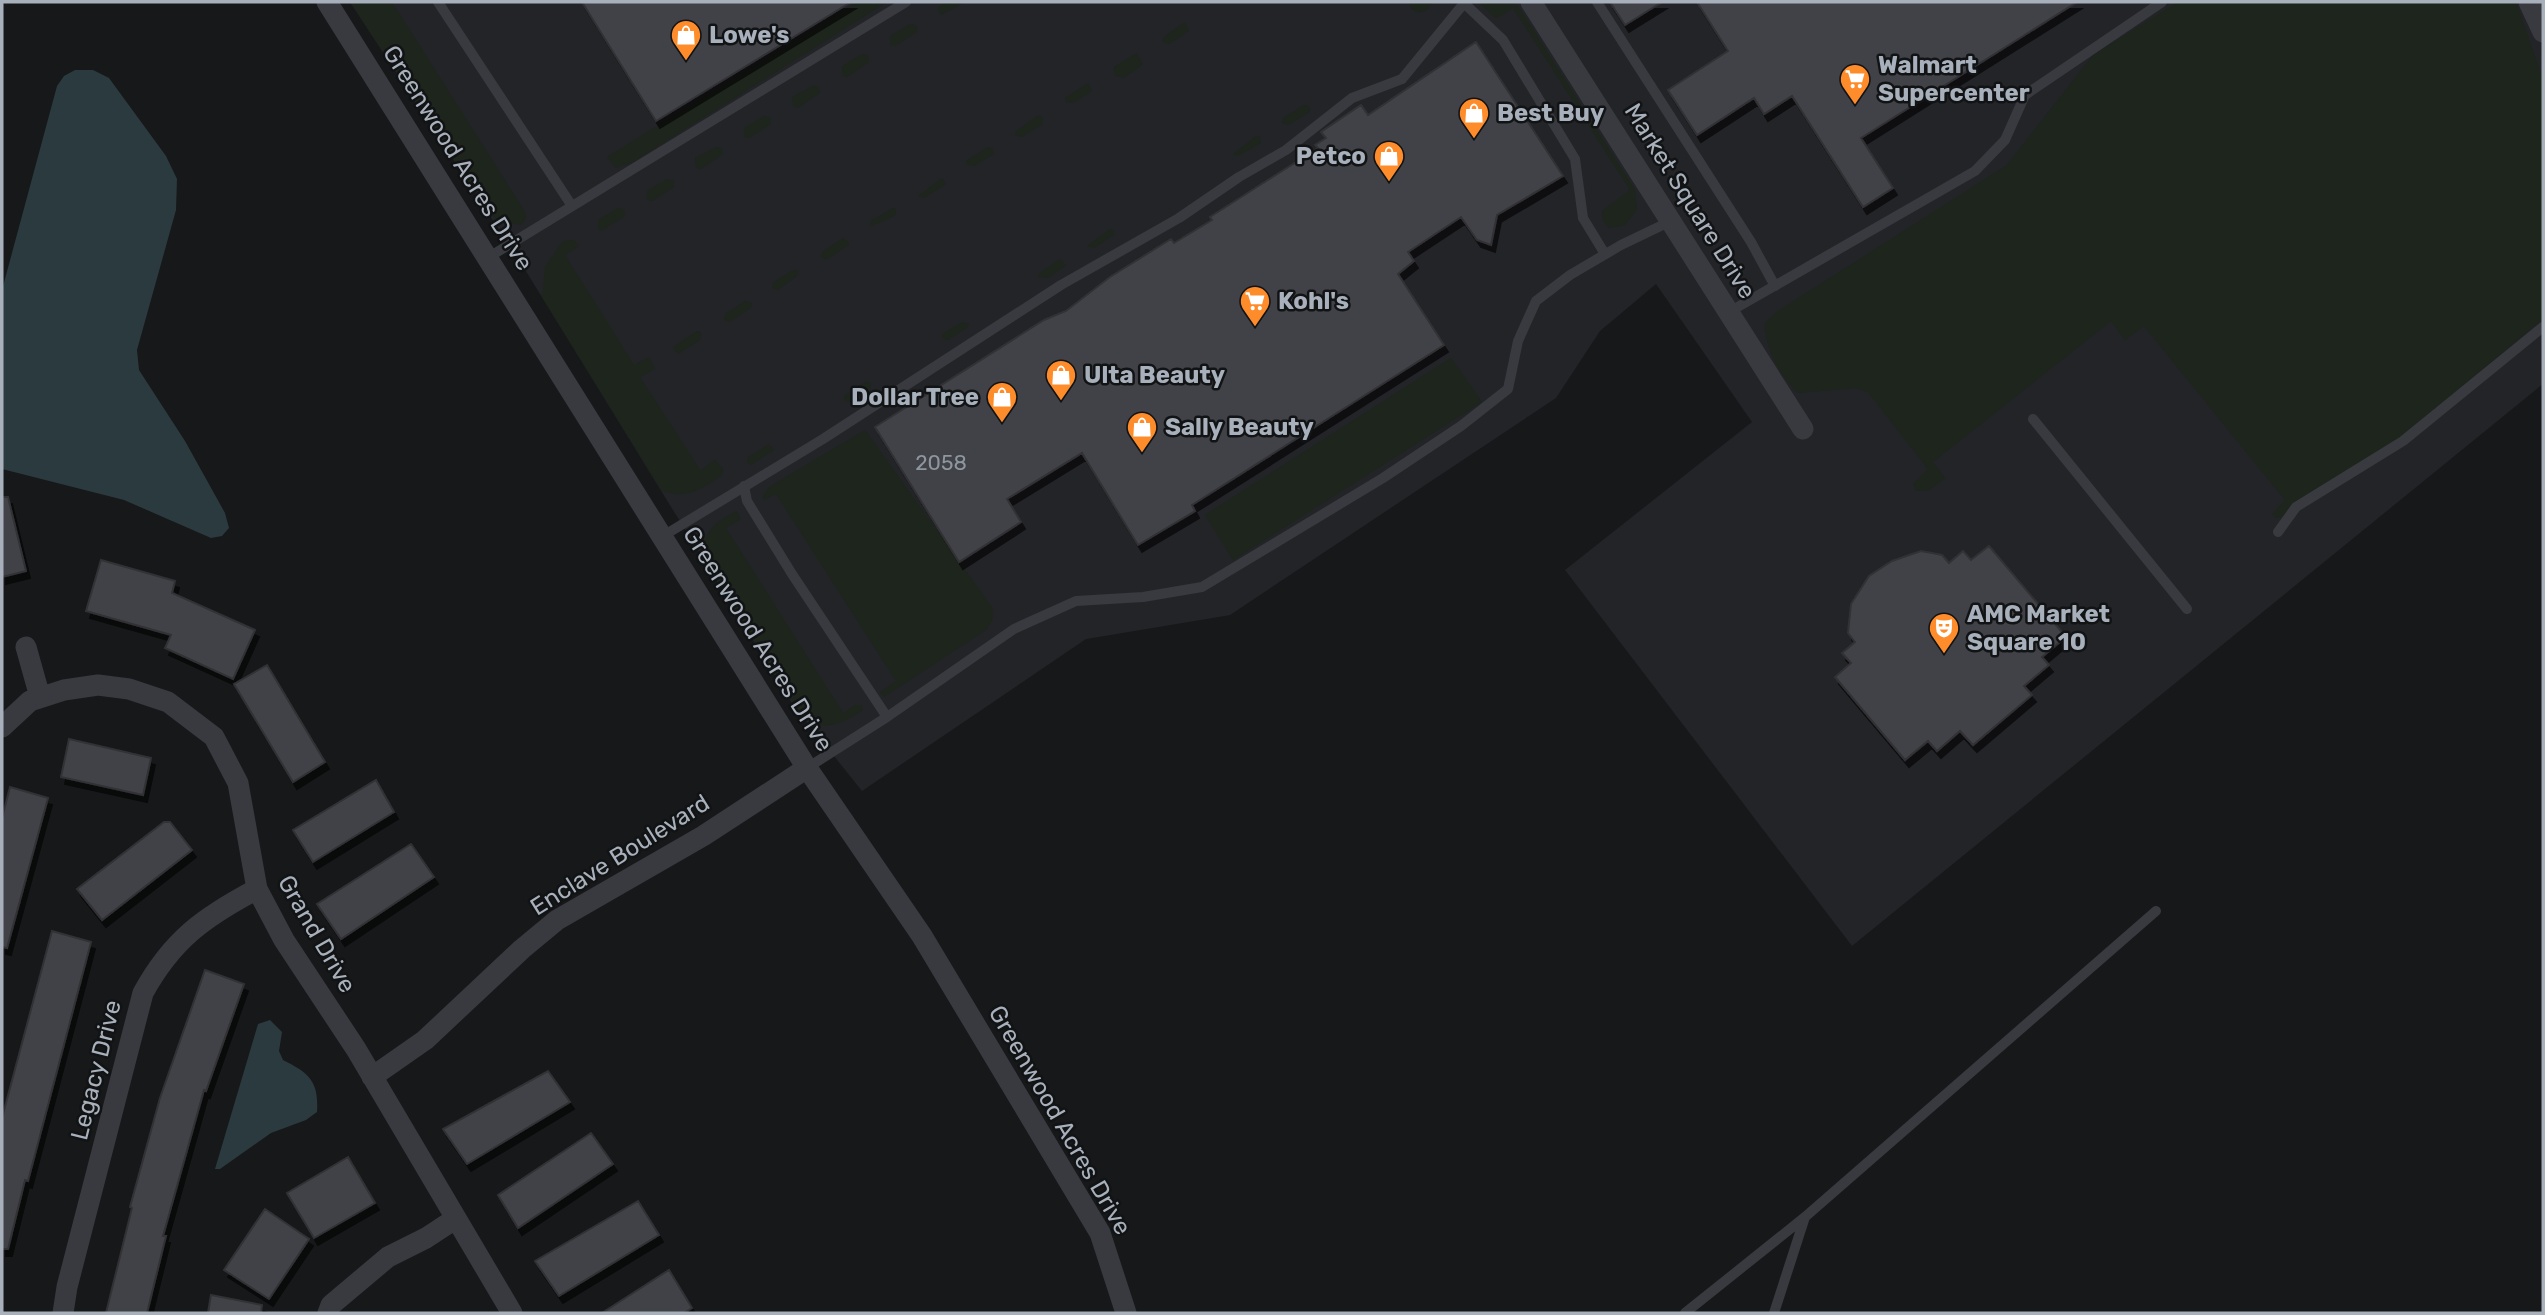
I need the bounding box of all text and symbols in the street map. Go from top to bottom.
shop icon: Lowe's [669,18,703,62]
place label: Lowe's [709,21,790,49]
street label: Greenwood Acres Drive [377,40,539,276]
place label: Walmart Supercenter [1878,51,2030,107]
supermarket icon: Walmart Supercenter [1838,62,1872,106]
shop icon: Best Buy [1457,96,1491,140]
street label: Market Square Drive [1619,98,1761,304]
place label: Best Buy [1497,99,1604,127]
shop icon: Petco [1372,139,1406,183]
place label: Petco [1296,142,1366,170]
supermarket icon: Kohl's [1238,284,1272,328]
place label: Kohl's [1278,287,1349,315]
shop icon: Ulta Beauty [1044,358,1078,402]
place label: Ulta Beauty [1084,361,1225,389]
shop icon: Dollar Tree [985,380,1019,424]
place label: Dollar Tree [851,383,979,411]
shop icon: Sally Beauty [1125,410,1159,454]
place label: Sally Beauty [1165,413,1314,441]
house number: 2058 [915,450,967,475]
street label: Greenwood Acres Drive [677,521,839,757]
place label: AMC Market Square 10 [1967,600,2110,656]
theatre icon: AMC Market Square 10 [1927,611,1961,655]
street label: Enclave Boulevard [525,789,715,921]
street label: Grand Drive [272,870,362,998]
street label: Legacy Drive [65,997,127,1143]
street label: Greenwood Acres Drive [983,1000,1137,1240]

